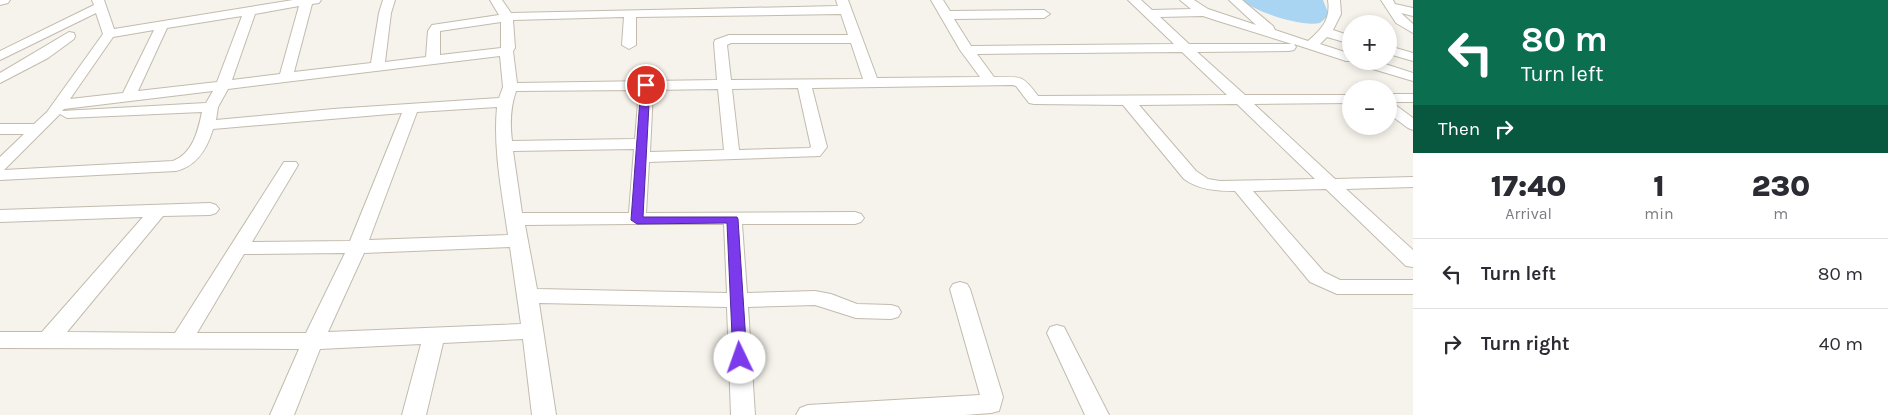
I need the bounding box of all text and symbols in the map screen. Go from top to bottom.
map controls [1342,15,1397,135]
button: + [1342,15,1397,70]
text: 80 m [1521,19,1608,60]
icon: left [1438,20,1503,85]
text: Turn left [1521,61,1604,87]
pin [625,64,667,106]
icon: arrive [632,71,660,99]
button: − [1342,80,1397,135]
icon: right [1490,115,1518,143]
text: Then [1438,118,1480,140]
text: 17:40 [1491,168,1567,204]
text: 1 [1653,168,1665,204]
text: 230 [1751,168,1810,204]
text: Arrival [1505,204,1552,223]
text: min [1644,204,1674,223]
text: m [1773,204,1788,223]
icon: left [1438,260,1466,288]
text: Turn left [1481,263,1556,285]
text: 80 m [1818,263,1863,285]
icon: right [1438,330,1466,358]
position arrow [713,331,765,383]
text: Turn right [1481,333,1570,355]
text: 40 m [1819,333,1863,355]

